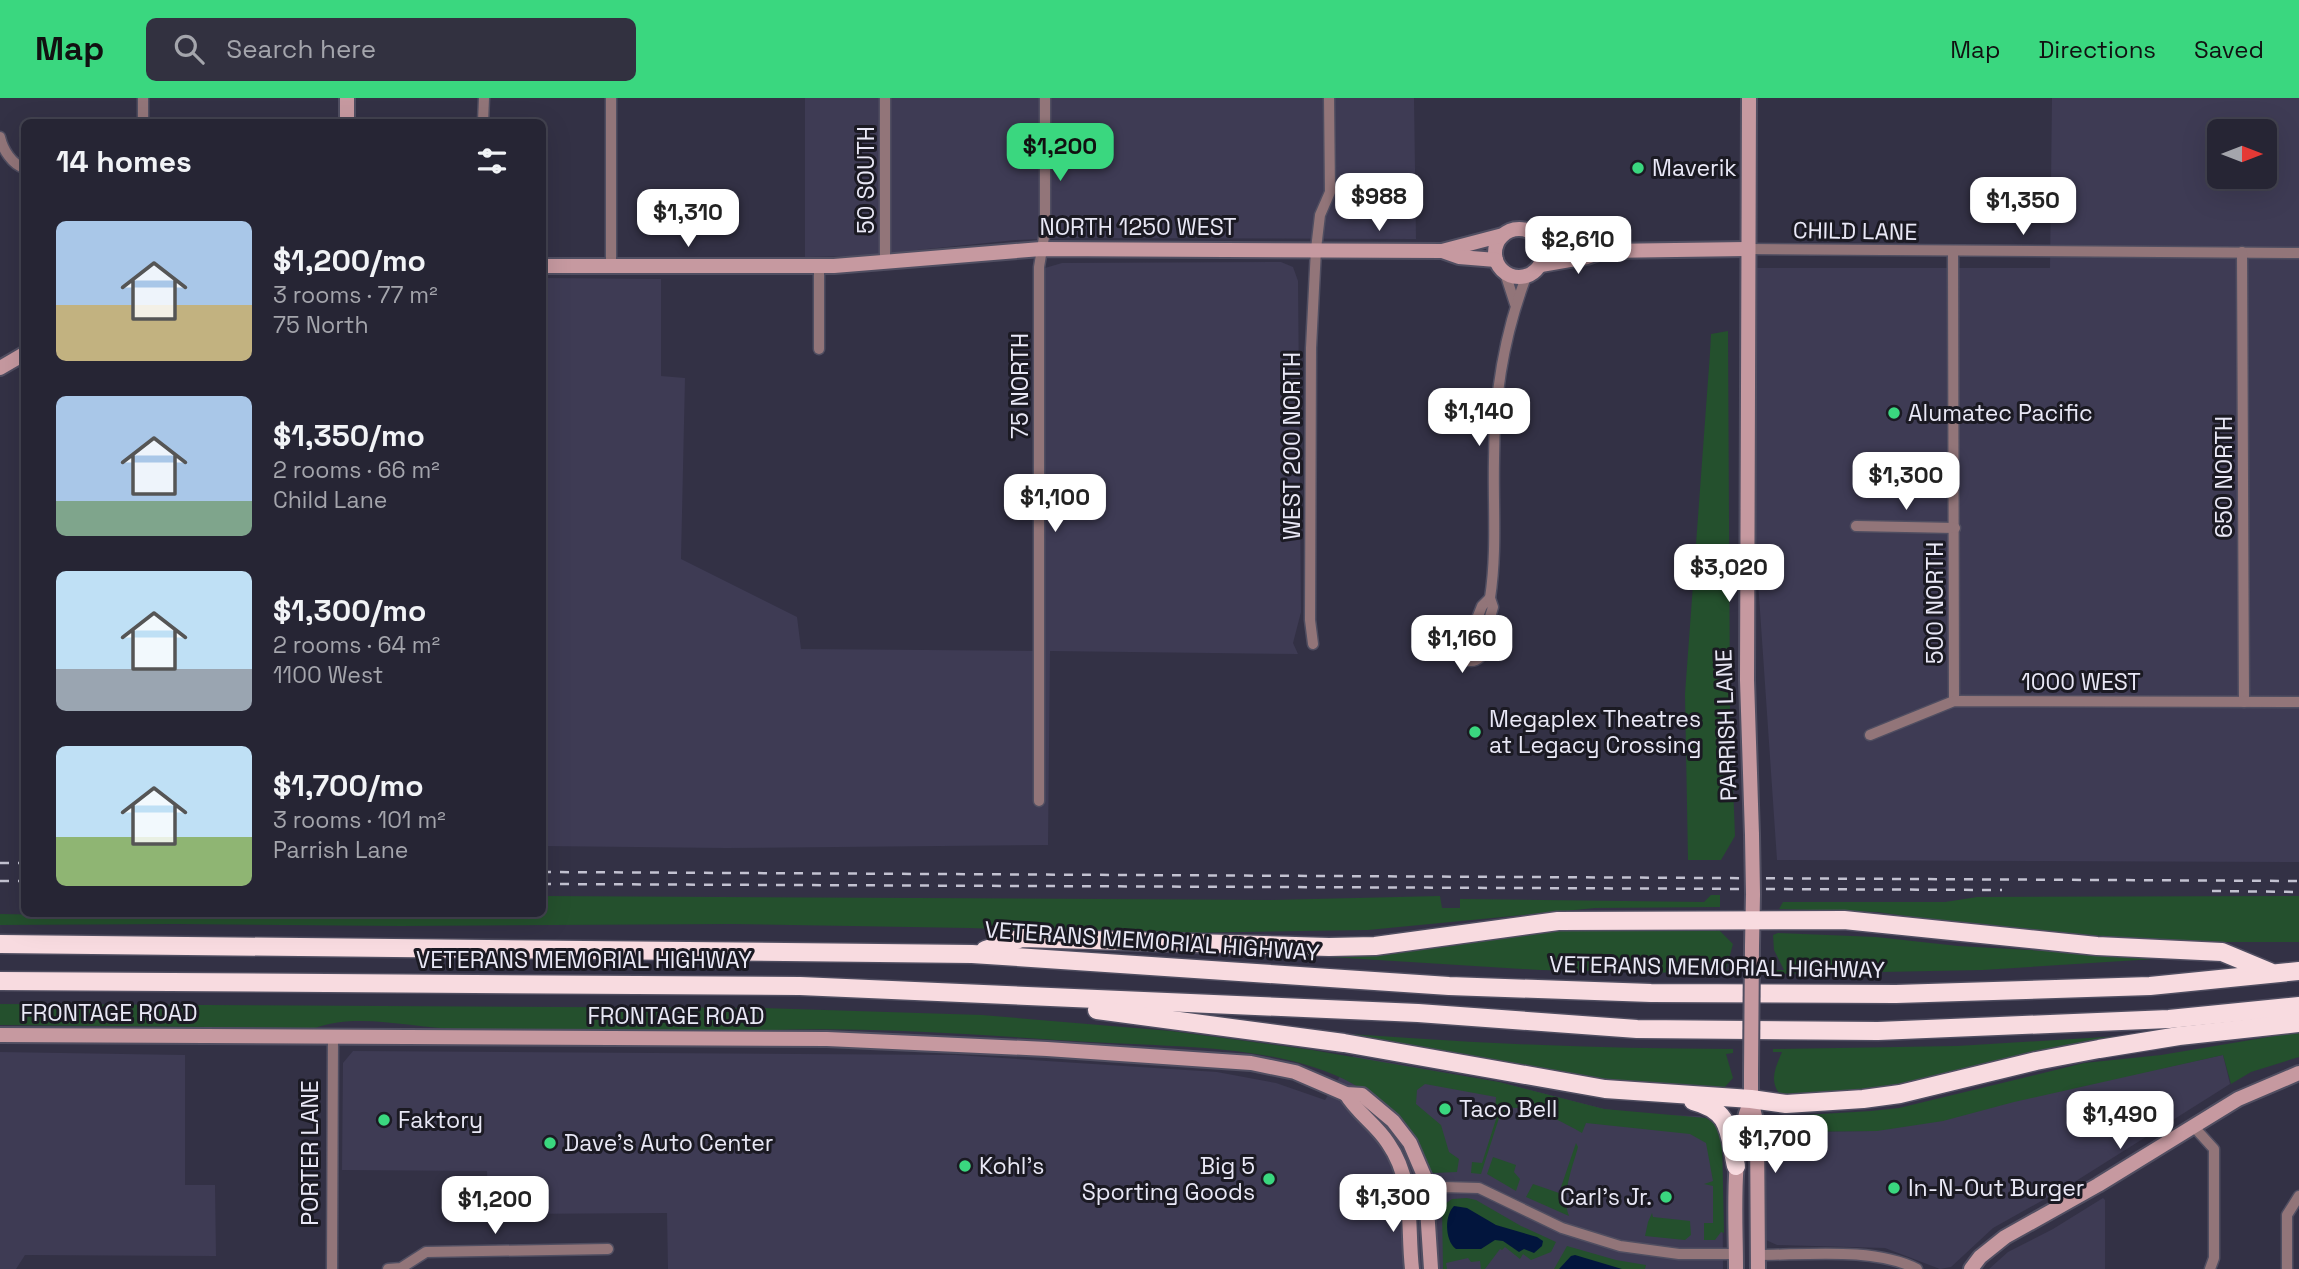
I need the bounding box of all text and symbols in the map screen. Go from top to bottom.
search box [146,18,636,81]
text: Map [35,28,104,70]
icon: search [170,30,208,68]
text: Search here [226,32,376,66]
text: Map [1950,34,2000,65]
text: Directions [2038,34,2156,65]
text: Saved [2194,34,2264,65]
north arrow [2207,119,2277,189]
map controls [2207,119,2277,189]
pin: $1,200 [1003,123,1117,183]
street label: 50 SOUTH [851,126,881,234]
text: $1,200 [1023,131,1097,161]
text: 14 homes [56,142,192,181]
icon: filters [473,142,511,180]
place label: Maverik [1652,153,1737,183]
marker: Maverik [1630,160,1646,176]
pin: $988 [1338,174,1420,233]
pin: $1,350 [1966,178,2080,237]
text: $988 [1351,181,1407,211]
text: $1,350 [1986,185,2060,215]
pin: $1,310 [631,190,745,249]
text: $1,310 [653,197,723,227]
street label: NORTH 1250 WEST [1039,212,1237,242]
street label: CHILD LANE [1793,215,1917,247]
pin: $2,610 [1521,216,1635,276]
text: $2,610 [1541,224,1615,254]
text: $1,200/mo [273,241,426,280]
icon: home [112,249,196,333]
text: 3 rooms · 77 m² [273,280,438,310]
text: 75 North [273,310,369,340]
street label: 75 NORTH [1005,333,1035,439]
street label: WEST 200 NORTH [1277,352,1307,540]
pin: $1,140 [1422,388,1536,448]
text: $1,140 [1444,396,1514,426]
place label: Alumatec Pacific [1908,398,2093,428]
marker: Alumatec Pacific [1886,405,1902,421]
text: $1,350/mo [273,416,425,455]
street label: 650 NORTH [2209,416,2239,538]
icon: home [112,424,196,508]
pin: $1,300 [1849,452,1963,512]
text: 2 rooms · 66 m² [273,455,440,485]
text: $1,300 [1869,460,1943,490]
pin: $1,100 [998,474,1112,534]
text: $1,100 [1020,482,1090,512]
text: Child Lane [273,485,387,515]
street label: 500 NORTH [1920,542,1950,664]
pin: $3,020 [1672,545,1786,604]
text: $3,020 [1690,552,1768,582]
text: $1,300/mo [273,591,426,630]
icon: home [112,599,196,683]
pin: $1,160 [1405,616,1519,675]
text: $1,160 [1427,623,1497,653]
text: 2 rooms · 64 m² [273,630,440,660]
street label: PARRISH LANE [1708,649,1744,801]
text: 1100 West [273,660,383,690]
street label: 1000 WEST [2021,667,2141,697]
place label: Megaplex Theatres at Legacy Crossing [1489,704,1701,760]
marker: Megaplex Theatres at Legacy Crossing [1467,724,1483,740]
text: $1,700/mo [273,766,424,805]
icon: home [112,774,196,858]
text: 3 rooms · 101 m² [273,805,446,835]
text: Parrish Lane [273,835,408,865]
street label: VETERANS MEMORIAL HIGHWAY [983,914,1321,968]
street label: VETERANS MEMORIAL HIGHWAY [416,945,752,975]
street label: VETERANS MEMORIAL HIGHWAY [1549,949,1885,985]
street label: FRONTAGE ROAD [20,998,198,1028]
street label: FRONTAGE ROAD [587,1001,765,1031]
street label: PORTER LANE [295,1080,325,1226]
pin: $1,490 [2063,1091,2177,1151]
place label: Taco Bell [1459,1094,1557,1124]
text: $1,490 [2083,1099,2157,1129]
marker: Taco Bell [1437,1101,1453,1117]
place label: Faktory [398,1105,483,1135]
marker: Faktory [376,1112,392,1128]
pin: $1,700 [1718,1116,1832,1175]
text: $1,700 [1739,1123,1811,1153]
place label: Dave's Auto Center [564,1128,774,1158]
marker: Dave's Auto Center [542,1135,558,1151]
place label: Kohl's [979,1151,1044,1181]
place label: Big 5 Sporting Goods [1082,1151,1255,1207]
marker: Kohl's [957,1158,973,1174]
marker: Big 5 Sporting Goods [1261,1171,1277,1187]
place label: In-N-Out Burger [1908,1173,2084,1203]
pin: $1,300 [1336,1174,1450,1234]
pin: $1,200 [438,1176,552,1236]
marker: In-N-Out Burger [1886,1180,1902,1196]
text: $1,300 [1356,1182,1430,1212]
place label: Carl's Jr. [1560,1182,1652,1212]
text: $1,200 [458,1184,532,1214]
marker: Carl's Jr. [1658,1189,1674,1205]

